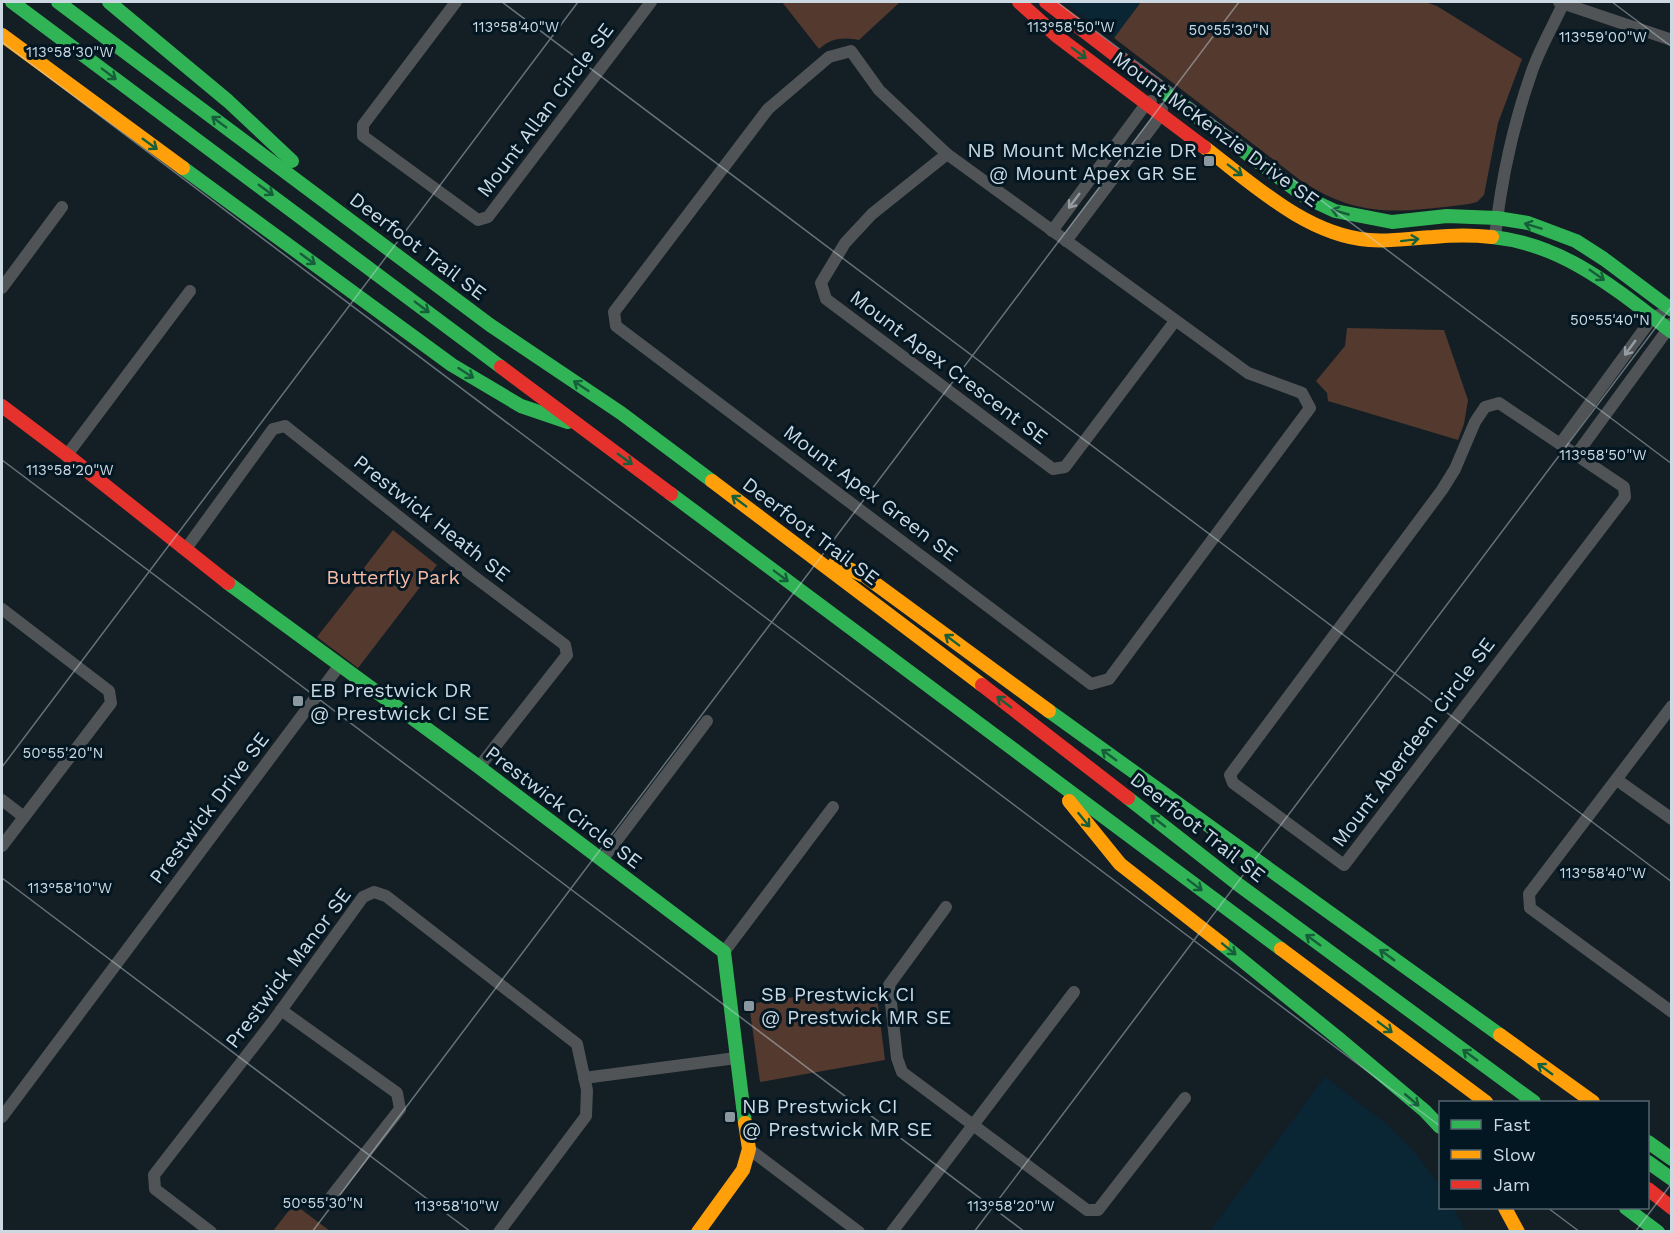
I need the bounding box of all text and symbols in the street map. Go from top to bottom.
street label: Mount Allan Circle SE [472,18,618,202]
text: 113°58'40"W [473,18,559,36]
text: 113°58'50"W [1027,18,1115,36]
text: 50°55'30"N [1188,21,1270,39]
text: 113°59'00"W [1559,28,1647,46]
text: 113°58'30"W [26,43,114,61]
one-way arrow [1071,46,1087,59]
street label: Mount McKenzie Drive SE [1108,46,1324,212]
one-way arrow [101,68,117,81]
one-way arrow [212,116,228,128]
one-way arrow [142,138,158,150]
place label: NB Mount McKenzie DR @ Mount Apex GR SE [967,138,1197,185]
marker: NB Mount McKenzie DR @ Mount Apex GR SE [1202,154,1216,168]
one-way arrow [1226,164,1242,177]
one-way arrow [258,184,274,197]
street label: Deerfoot Trail SE [345,187,491,305]
one-way arrow [1068,193,1081,209]
one-way arrow [1331,206,1350,217]
one-way arrow [1524,220,1543,231]
one-way arrow [1400,234,1420,245]
one-way arrow [299,253,315,265]
one-way arrow [1588,269,1605,281]
street label: Mount Apex Crescent SE [845,285,1053,449]
one-way arrow [414,301,430,313]
text: 50°55'40"N [1570,311,1650,329]
one-way arrow [1624,340,1636,356]
one-way arrow [457,368,474,380]
one-way arrow [574,380,590,392]
street label: Mount Apex Green SE [779,420,963,566]
text: 113°58'50"W [1559,446,1647,464]
street label: Prestwick Heath SE [349,450,515,586]
one-way arrow [617,452,633,465]
text: 113°58'20"W [26,461,114,479]
street label: Deerfoot Trail SE [738,472,884,590]
one-way arrow [731,495,747,507]
park label: Butterfly Park [326,565,460,589]
one-way arrow [773,569,789,582]
street label: Mount Aberdeen Circle SE [1326,633,1500,851]
one-way arrow [944,634,960,647]
place label: EB Prestwick DR @ Prestwick CI SE [310,678,489,725]
marker: EB Prestwick DR @ Prestwick CI SE [291,694,305,708]
one-way arrow [996,695,1012,708]
street label: Prestwick Drive SE [144,727,274,889]
street label: Prestwick Circle SE [481,740,647,874]
text: 50°55'20"N [22,744,104,762]
one-way arrow [1102,749,1118,761]
street label: Deerfoot Trail SE [1126,767,1270,887]
one-way arrow [1078,812,1091,828]
one-way arrow [1151,814,1166,828]
text: 113°58'40"W [1560,864,1646,882]
text: 113°58'10"W [28,879,112,897]
one-way arrow [1187,879,1203,891]
street label: Prestwick Manor SE [220,883,356,1053]
one-way arrow [1305,933,1321,946]
one-way arrow [1221,943,1237,956]
one-way arrow [1379,949,1395,961]
place label: SB Prestwick CI @ Prestwick MR SE [761,982,951,1029]
marker: SB Prestwick CI @ Prestwick MR SE [742,999,756,1013]
one-way arrow [1377,1020,1393,1033]
one-way arrow [1462,1049,1478,1062]
one-way arrow [1538,1062,1554,1075]
one-way arrow [1404,1093,1419,1107]
place label: NB Prestwick CI @ Prestwick MR SE [742,1094,932,1141]
legend [1439,1101,1649,1209]
marker: NB Prestwick CI @ Prestwick MR SE [723,1110,737,1124]
text: Fast [1493,1114,1531,1135]
text: Slow [1493,1144,1536,1165]
text: Jam [1493,1174,1530,1195]
text: 50°55'30"N [282,1194,364,1212]
text: 113°58'10"W [415,1197,499,1215]
text: 113°58'20"W [967,1197,1055,1215]

